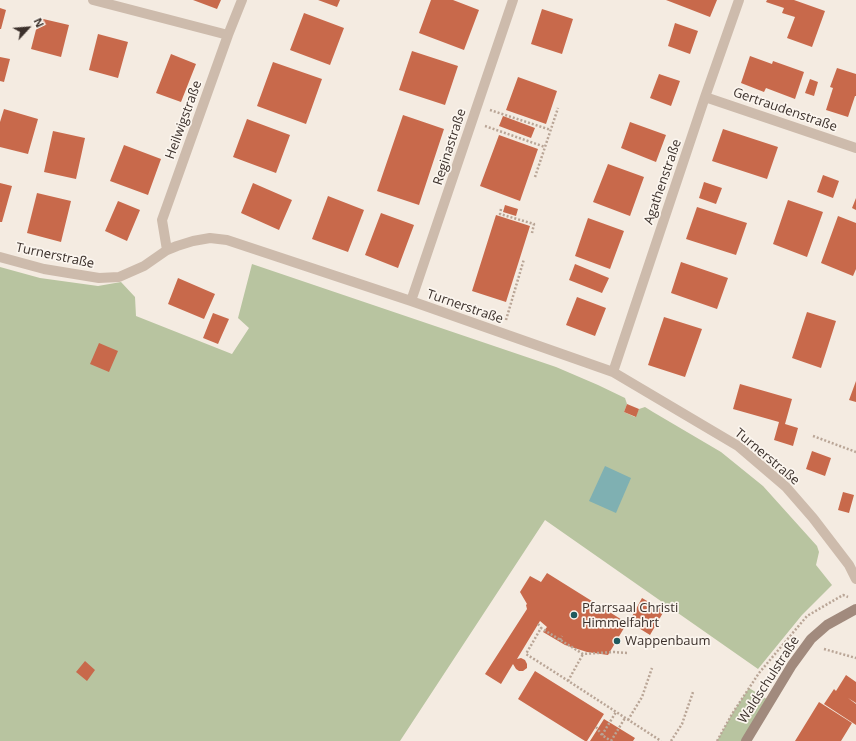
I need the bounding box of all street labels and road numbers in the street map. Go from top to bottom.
street label: Heilwigstraße [163,79,205,161]
street label: Gertraudenstraße [731,85,839,135]
street label: Reginastraße [430,107,470,187]
street label: Agathenstraße [641,137,685,227]
street label: Turnerstraße [14,240,96,272]
street label: Turnerstraße [425,287,505,327]
street label: Turnerstraße [731,425,803,489]
street label: Waldschulstraße [735,633,803,727]

